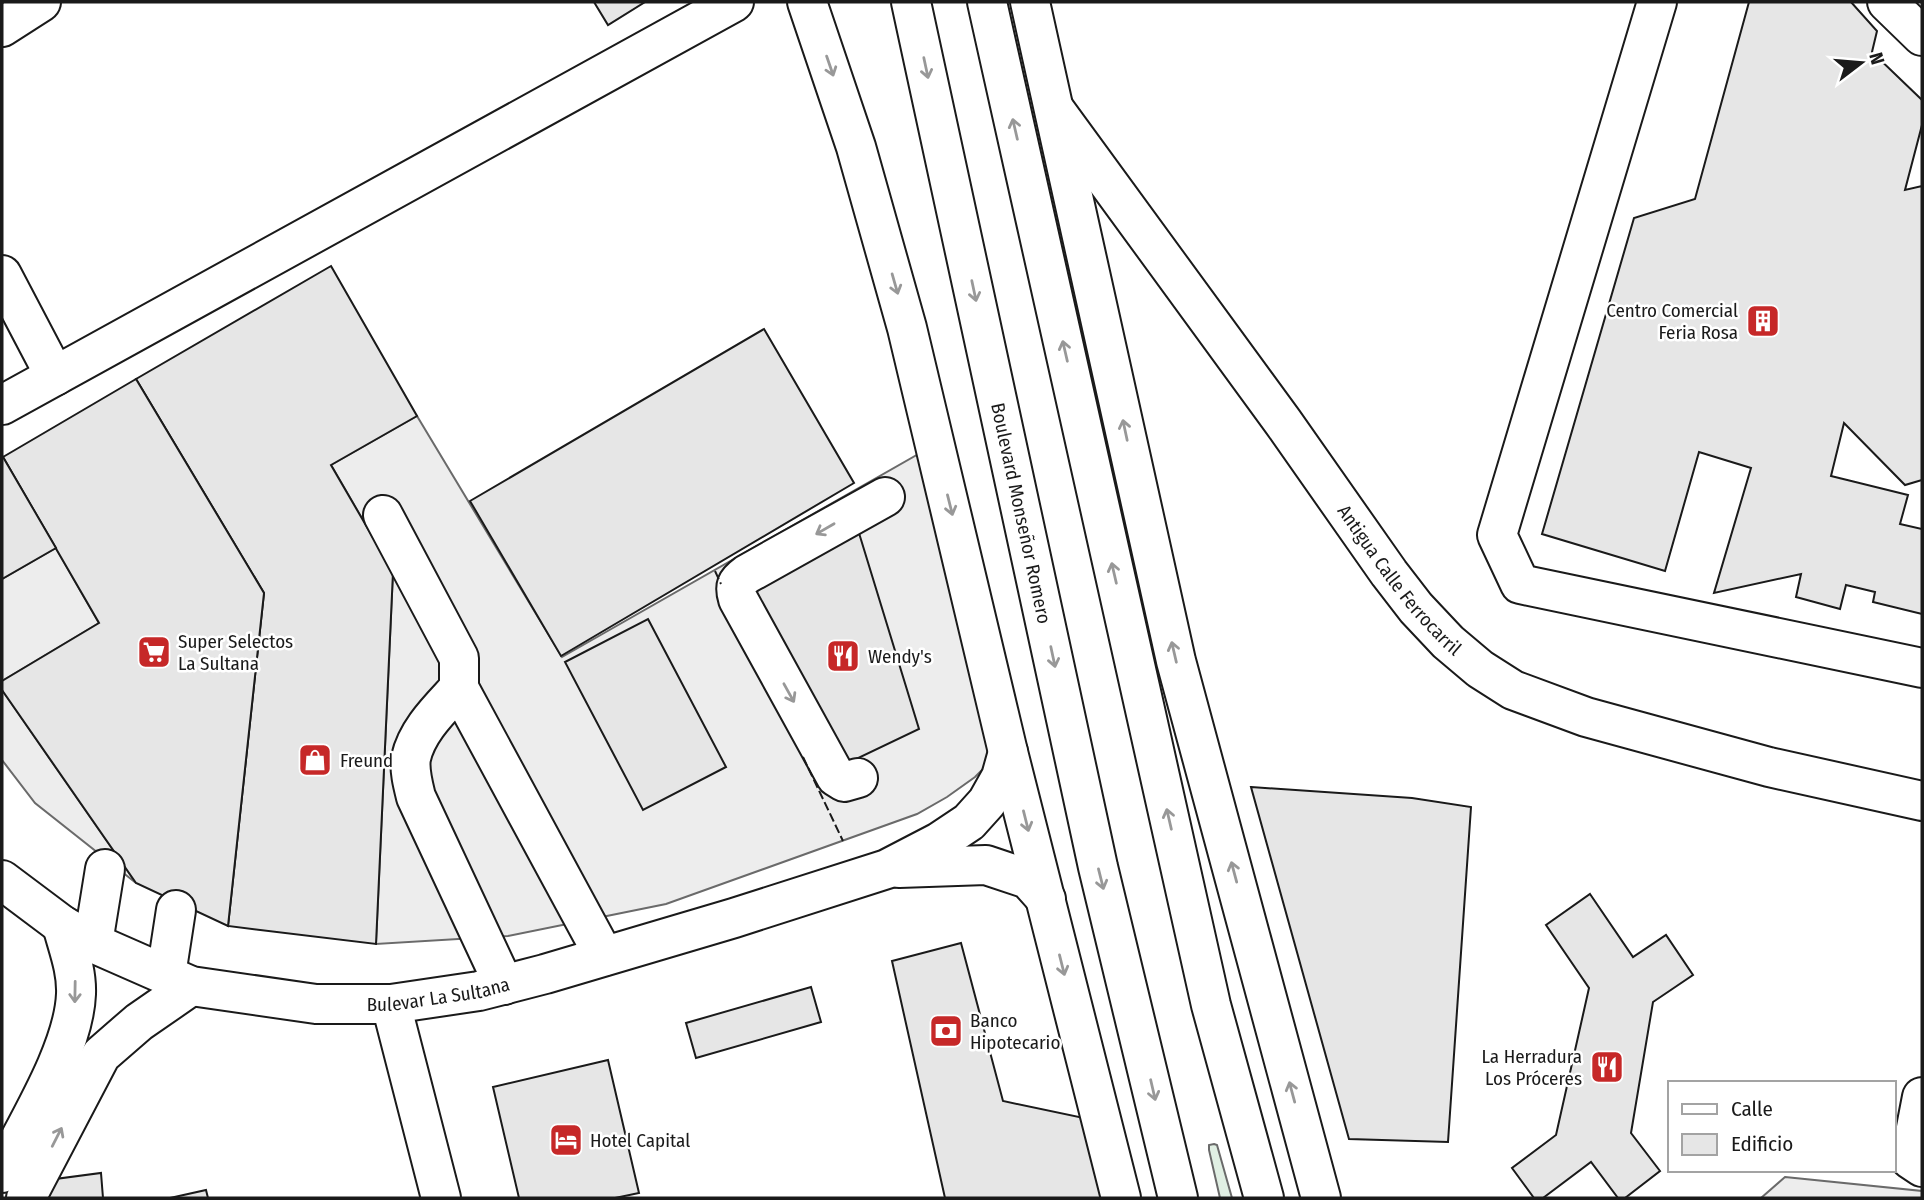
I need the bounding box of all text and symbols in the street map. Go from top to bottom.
north arrow [1826,28,1896,98]
text: N [1864,50,1889,67]
one-way arrow [825,55,837,77]
one-way arrow [919,56,933,79]
one-way arrow [1008,118,1021,141]
one-way arrow [889,272,902,295]
one-way arrow [967,279,981,302]
place label: Centro Comercial Feria Rosa [1606,299,1738,344]
building icon: Centro Comercial Feria Rosa [1744,302,1782,340]
one-way arrow [1057,340,1071,363]
street label: Boulevard Monseñor Romero [986,401,1057,626]
one-way arrow [1118,419,1131,442]
one-way arrow [944,493,957,516]
street label: Antigua Calle Ferrocarril [1333,500,1466,660]
one-way arrow [815,523,836,536]
one-way arrow [1107,562,1121,585]
place label: Super Selectos La Sultana [178,630,293,675]
supermarket icon: Super Selectos La Sultana [135,633,173,671]
restaurant icon: Wendy's [824,637,862,675]
one-way arrow [1167,642,1180,664]
place label: Wendy's [868,645,932,668]
one-way arrow [1047,645,1060,668]
one-way arrow [782,682,796,702]
shop icon: Freund [296,741,334,779]
place label: Freund [340,749,393,772]
one-way arrow [1162,808,1176,831]
one-way arrow [1020,810,1033,832]
one-way arrow [1227,861,1240,884]
one-way arrow [1095,867,1108,890]
one-way arrow [1056,953,1069,976]
street label: Bulevar La Sultana [367,972,512,1016]
one-way arrow [68,980,82,1003]
place label: Banco Hipotecario [970,1009,1060,1054]
bank icon: Banco Hipotecario [927,1012,965,1050]
place label: La Herradura Los Próceres [1482,1045,1582,1090]
restaurant icon: La Herradura Los Próceres [1588,1048,1626,1086]
one-way arrow [1147,1078,1160,1101]
one-way arrow [1284,1081,1297,1103]
legend [1668,1081,1896,1172]
text: Calle [1731,1096,1773,1122]
hotel icon: Hotel Capital [547,1121,585,1159]
one-way arrow [51,1127,65,1148]
place label: Hotel Capital [590,1129,690,1152]
text: Edificio [1731,1131,1793,1157]

